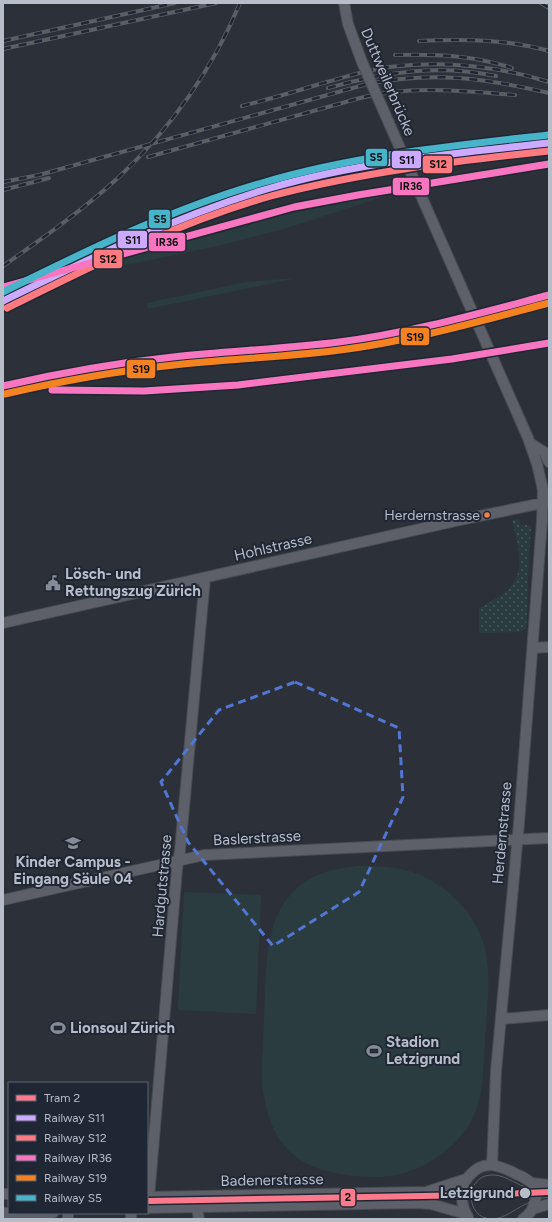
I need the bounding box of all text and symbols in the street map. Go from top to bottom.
street label: Duttweilerbrücke [357,25,419,139]
line badge: S5 [365,148,388,167]
line badge: S11 [391,150,422,169]
text: S5 [369,151,383,164]
text: S11 [399,154,415,167]
line badge: S12 [422,155,453,174]
text: S12 [429,158,447,171]
line badge: IR36 [392,177,430,196]
text: IR36 [400,180,423,193]
line badge: S5 [148,209,171,229]
text: S5 [153,213,167,226]
line badge: S11 [117,230,148,249]
line badge: IR36 [148,232,186,252]
text: S11 [125,234,141,247]
text: IR36 [156,236,179,249]
line badge: S12 [93,249,123,269]
text: S12 [99,253,117,266]
line badge: S19 [400,327,430,346]
text: S19 [406,331,424,344]
line badge: S19 [126,359,156,379]
text: S19 [132,363,150,376]
place label: Herdernstrasse [384,507,480,524]
marker: Herdernstrasse [482,510,492,520]
street label: Hohlstrasse [232,529,314,565]
place label: Lösch- und Rettungszug Zürich [65,565,201,600]
public building icon: Lösch- und Rettungszug Zürich [44,574,62,592]
street label: Herdernstrasse [489,781,515,885]
street label: Baslerstrasse [213,827,301,849]
school or university icon: Kinder Campus - Eingang Säule 04 [64,834,82,852]
street label: Hardgutstrasse [149,834,175,938]
place label: Kinder Campus - Eingang Säule 04 [13,853,133,888]
sports icon: Lionsoul Zürich [49,1019,67,1037]
place label: Lionsoul Zürich [70,1019,175,1037]
place label: Stadion Letzigrund [386,1033,460,1068]
sports icon: Stadion Letzigrund [365,1042,383,1060]
legend [8,1082,148,1214]
text: Tram 2 [44,1091,80,1105]
text: Railway S11 [44,1111,105,1125]
text: Railway S12 [44,1131,107,1145]
text: Railway IR36 [44,1151,112,1165]
street label: Badenerstrasse [220,1170,324,1190]
text: Railway S19 [44,1171,107,1185]
place label: Letzigrund [440,1184,514,1202]
marker: Letzigrund [518,1186,532,1200]
line badge: 2 [340,1188,356,1207]
text: Railway S5 [44,1191,102,1205]
text: 2 [345,1191,351,1204]

